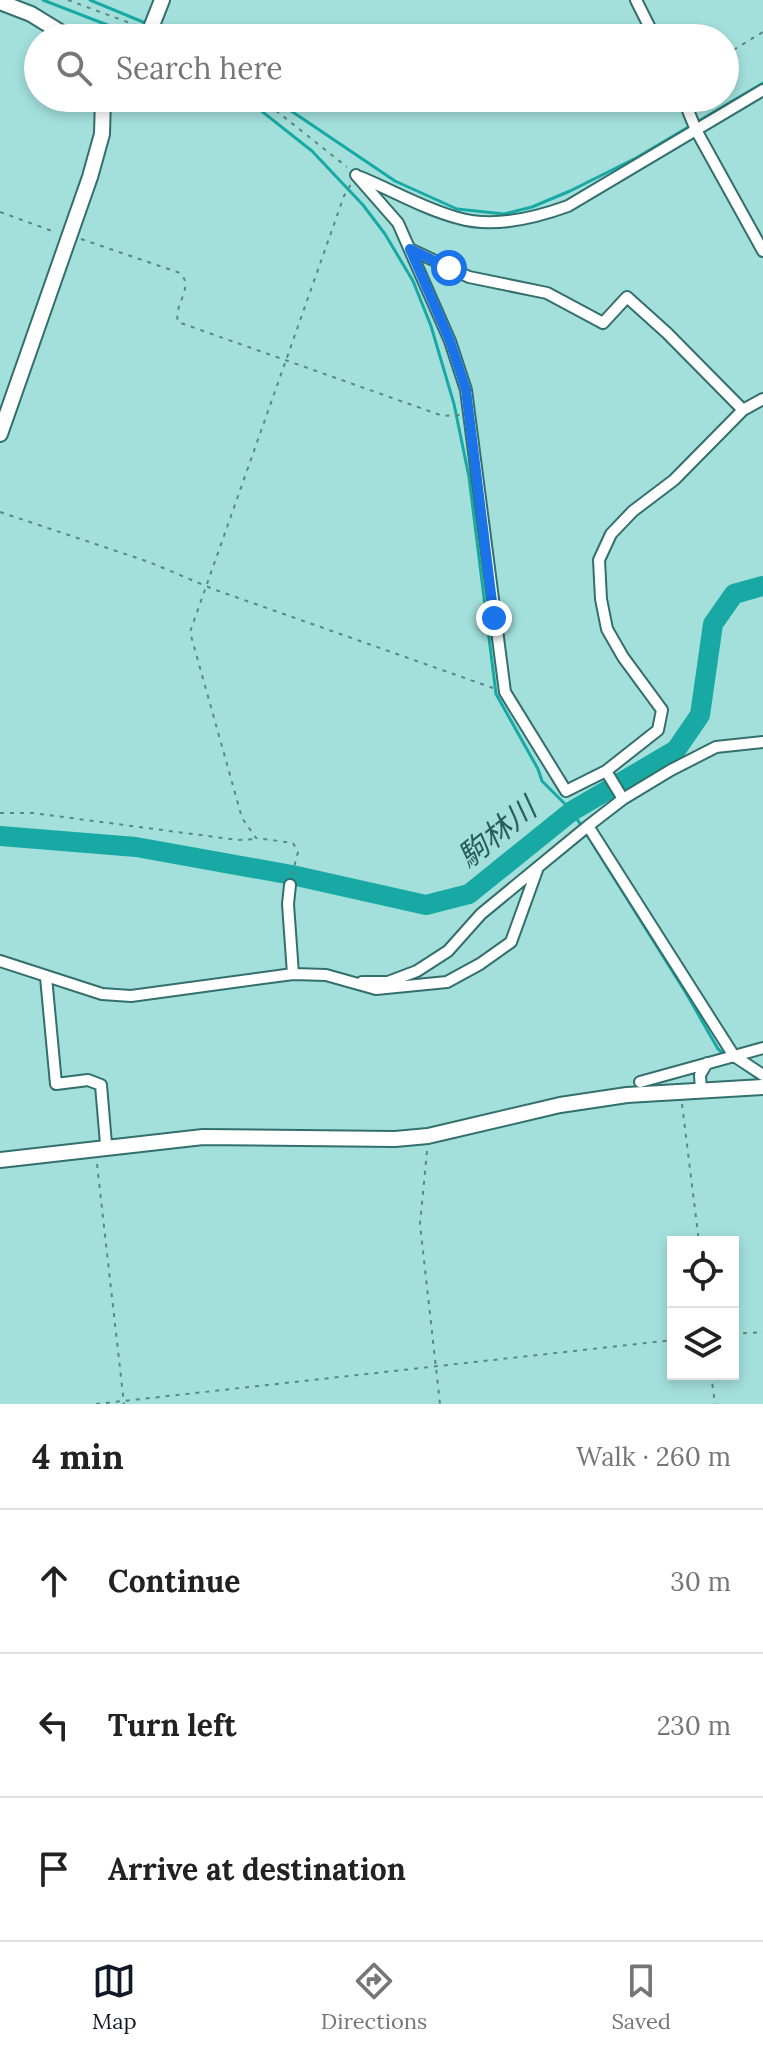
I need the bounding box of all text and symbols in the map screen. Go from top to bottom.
search box [24,24,739,112]
icon: search [52,46,96,90]
text: Search here [116,49,283,87]
route start [431,250,467,286]
route end [476,600,512,636]
water label: 駒林川 [449,787,546,875]
map controls [667,1236,739,1380]
button: locate [667,1236,739,1308]
button: layers [667,1308,739,1380]
text: 4 min [32,1435,124,1478]
text: Walk · 260 m [576,1440,731,1473]
icon: ahead [32,1559,76,1603]
text: Continue [108,1562,240,1600]
text: 30 m [670,1565,731,1598]
icon: left [32,1703,76,1747]
text: Turn left [108,1706,236,1744]
text: 230 m [657,1709,731,1742]
icon: arrive [32,1847,76,1891]
text: Arrive at destination [108,1850,406,1888]
tab: Map [92,1959,137,2035]
tab: Directions [321,1959,427,2035]
tab: Saved [611,1959,671,2035]

